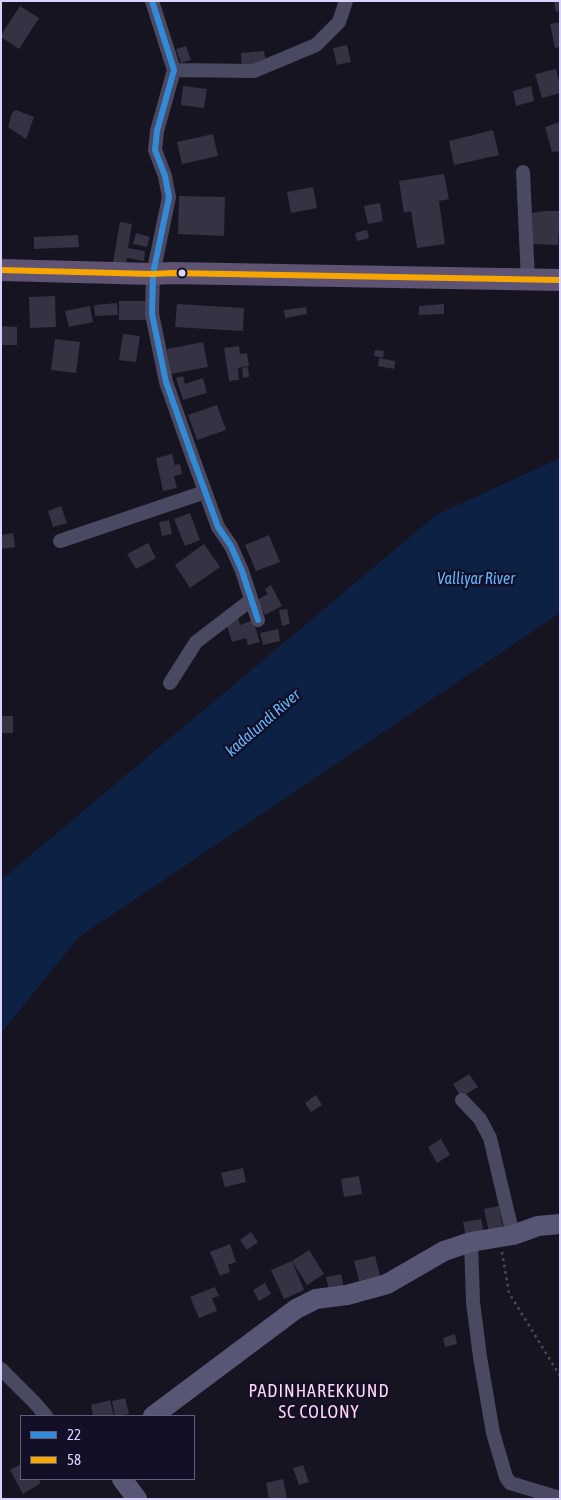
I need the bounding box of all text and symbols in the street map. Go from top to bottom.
unlabelled marker [177,268,187,278]
water label: Valliyar River [437,569,515,589]
water label: kadalundi River [222,685,304,761]
district label: PADINHAREKKUND SC COLONY [247,1380,391,1422]
legend [20,1415,195,1480]
text: 22 [67,1426,81,1443]
text: 58 [67,1451,81,1468]

